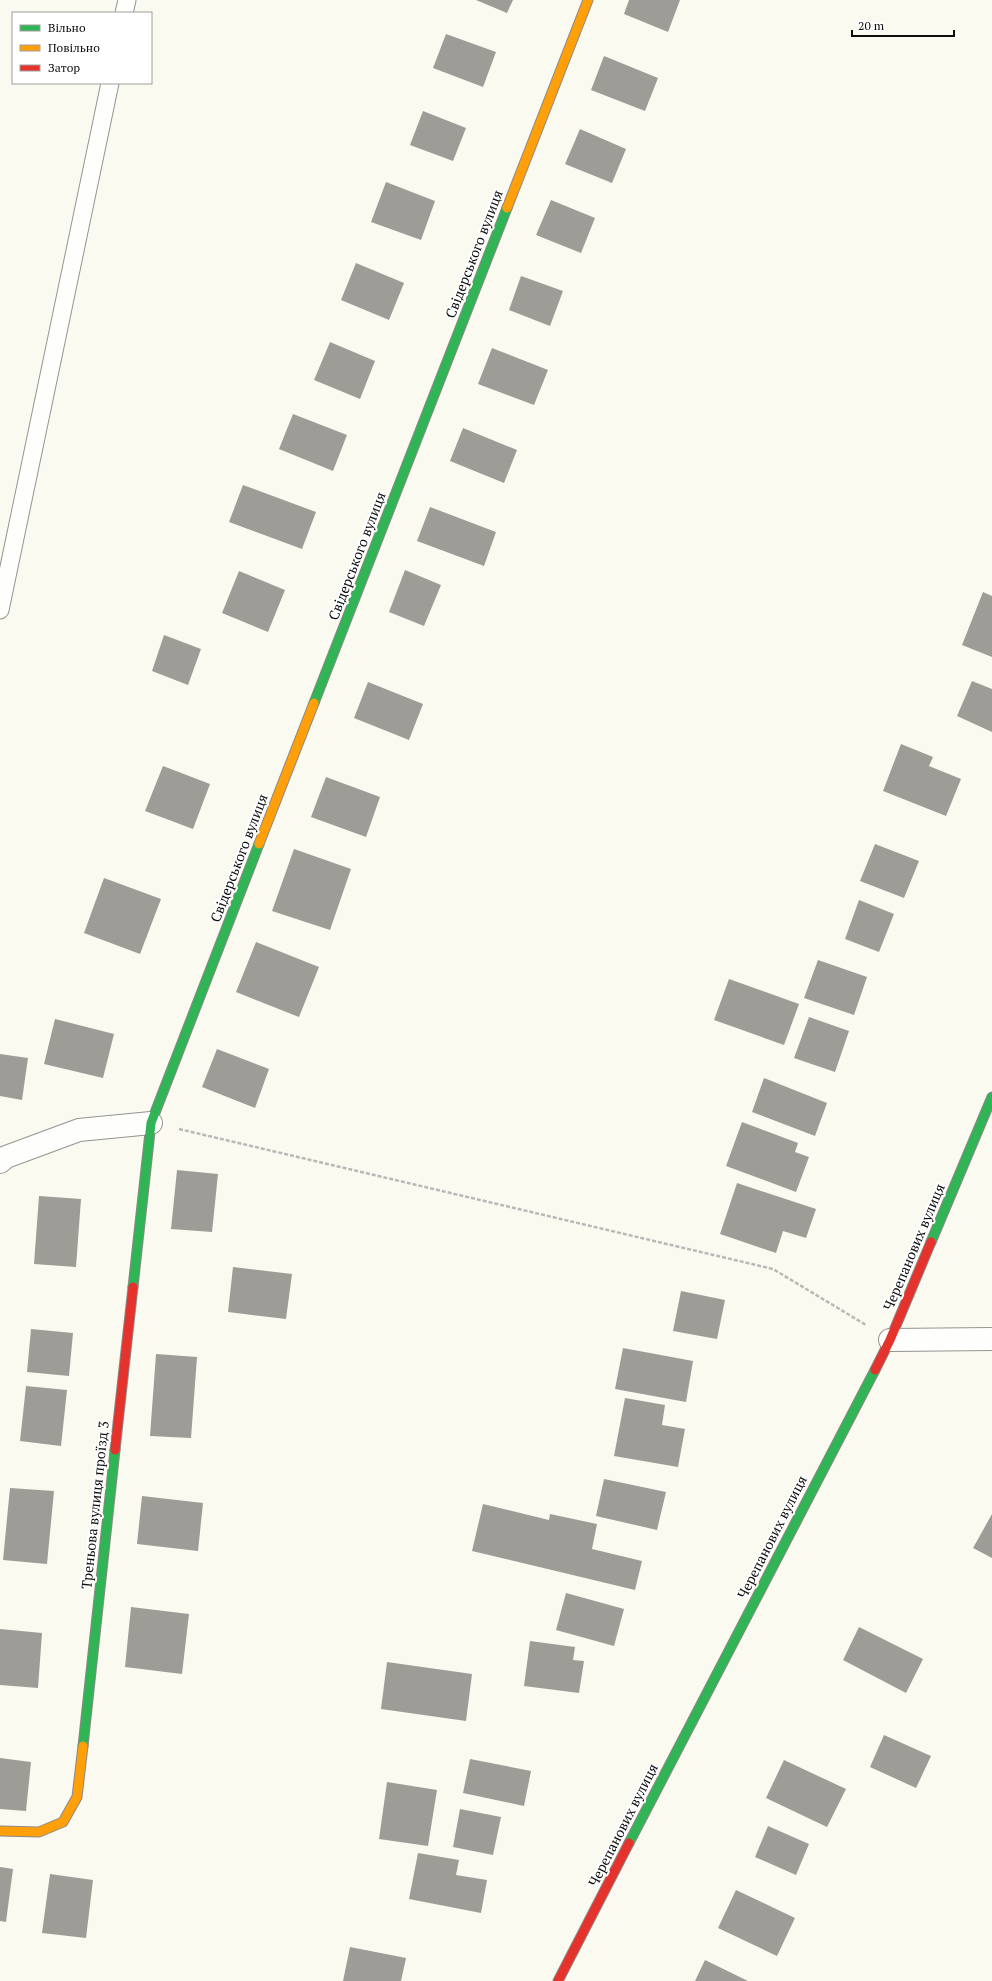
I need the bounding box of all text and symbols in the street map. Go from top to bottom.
legend [12,12,152,84]
scale bar [852,12,954,38]
text: 20 m [858,18,885,33]
text: Вільно [48,20,86,35]
text: Повільно [48,40,100,55]
text: Затор [48,60,80,75]
street label: Свiдерського вулиця [440,187,507,321]
street label: Свiдерського вулиця [323,489,390,623]
street label: Свiдерського вулиця [205,791,272,925]
street label: Черепанових вулиця [878,1181,949,1313]
street label: Треньова вулиця проїзд 3 [76,1420,113,1590]
street label: Черепанових вулиця [732,1472,811,1602]
street label: Черепанових вулиця [583,1760,662,1890]

